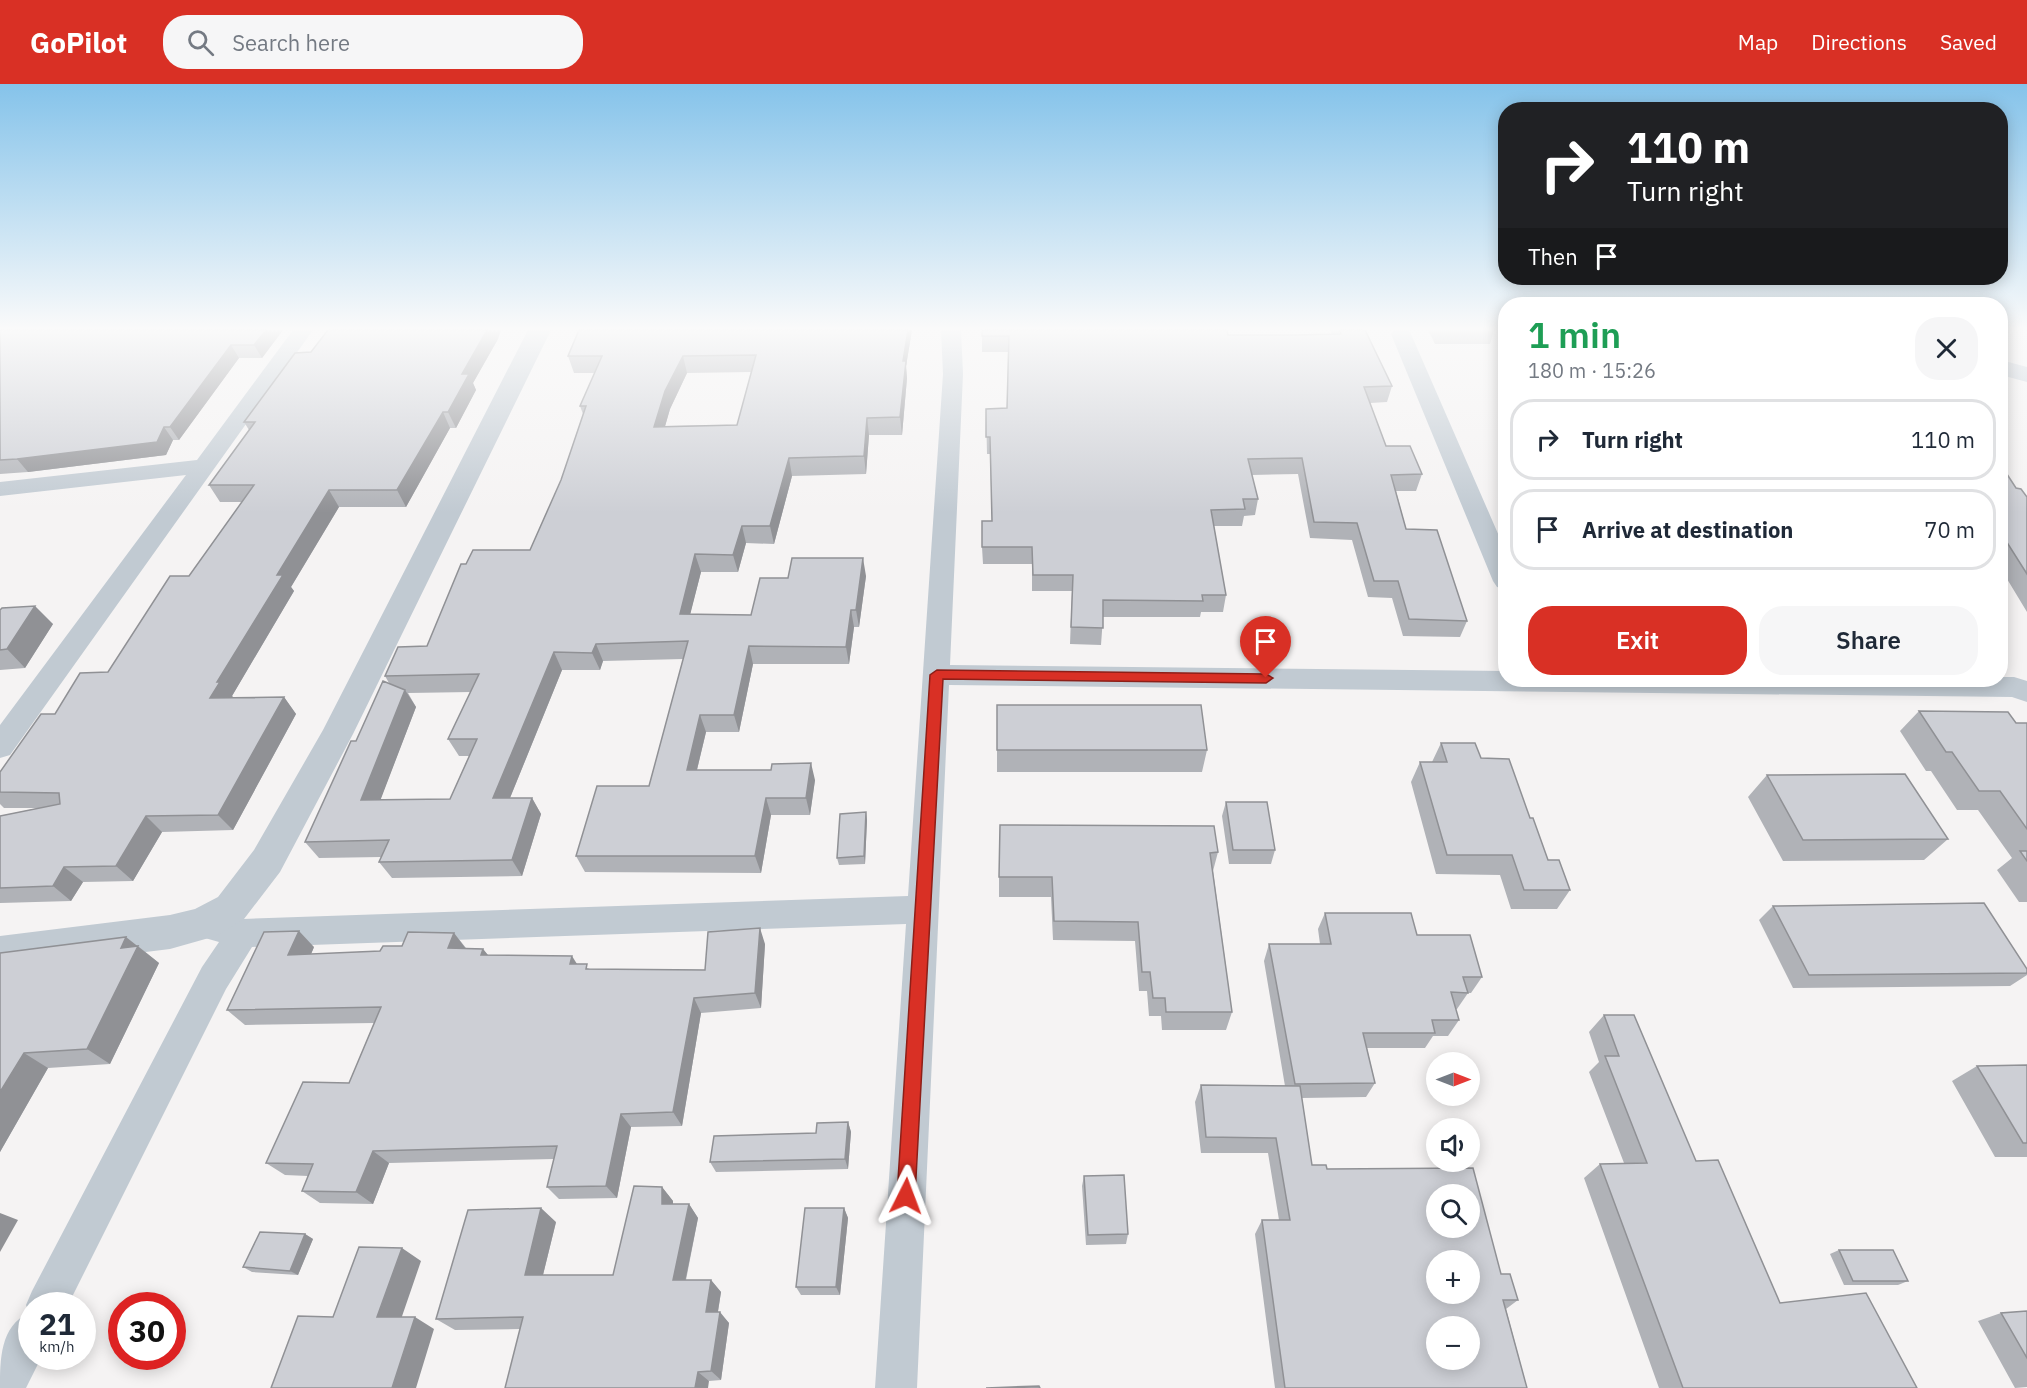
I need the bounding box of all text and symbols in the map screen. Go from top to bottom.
search box [163,15,583,69]
text: GoPilot [30,24,127,61]
icon: search [184,26,217,59]
text: Search here [232,28,350,57]
text: Map [1738,28,1778,56]
text: Directions [1811,28,1907,56]
text: Saved [1940,28,1997,56]
text: 110 m [1627,120,1750,175]
icon: right [1528,126,1606,204]
text: Turn right [1627,173,1744,208]
icon: arrive [1590,240,1623,273]
text: Then [1528,242,1578,271]
text: 1 min [1528,311,1621,358]
button: close [1915,317,1978,380]
text: 180 m · 15:26 [1528,357,1656,384]
icon: right [1531,423,1564,456]
text: Turn right [1582,425,1683,454]
text: 110 m [1911,425,1975,454]
icon: arrive [1531,513,1564,546]
text: Arrive at destination [1582,515,1793,544]
text: 70 m [1924,515,1975,544]
button: Exit [1528,606,1747,675]
button: Share [1759,606,1978,675]
pin [1240,616,1291,678]
icon: arrive [1249,625,1282,658]
north arrow [1426,1052,1480,1106]
map controls [1426,1052,1480,1370]
button: sound [1426,1118,1480,1172]
position arrow [874,1164,938,1228]
button: search [1426,1184,1480,1238]
button: + [1426,1250,1480,1304]
speed limit sign: 30 [108,1292,186,1370]
text: 21 [39,1304,75,1343]
button: − [1426,1316,1480,1370]
text: km/h [39,1337,75,1356]

